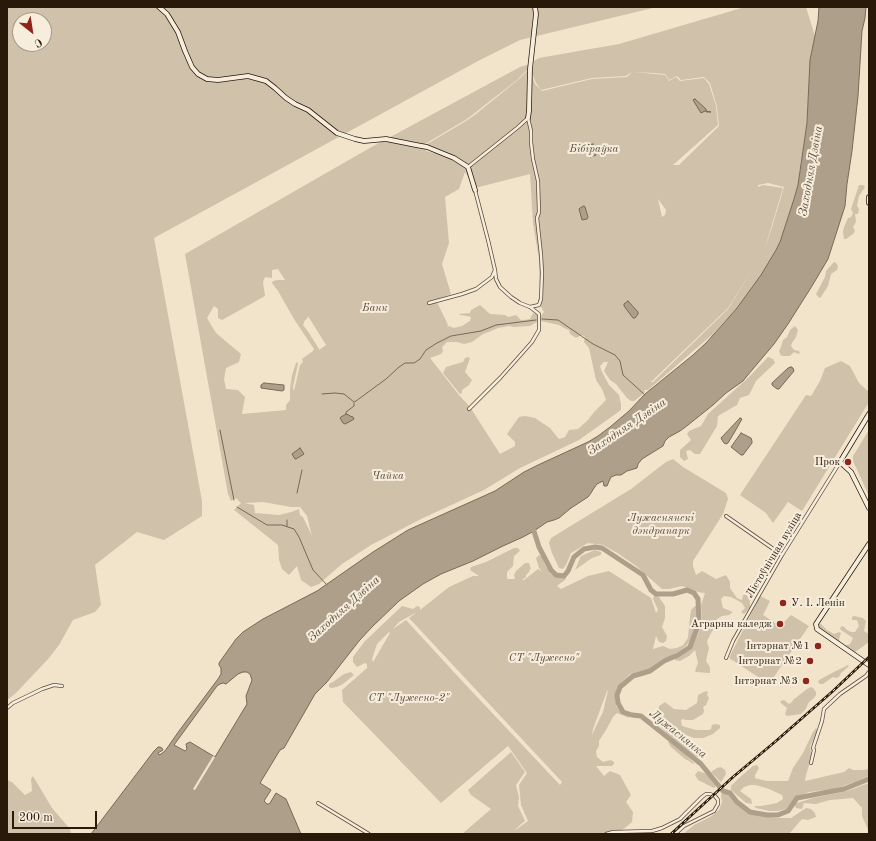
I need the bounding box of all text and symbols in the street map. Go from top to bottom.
north arrow [12,12,52,52]
text: С [32,35,44,49]
water label: Заходняя Дзвіна [796,125,826,217]
park label: Бібіраўка [570,142,618,156]
park label: Банк [362,301,388,315]
water label: Заходняя Дзвіна [585,395,669,459]
place label: Прок [815,455,840,469]
marker: Прок [843,457,853,467]
park label: Чайка [372,469,404,483]
street label: Лістоўнічная вуліца [743,510,805,600]
park label: Лужаснянскі дэндрапарк [628,511,694,537]
water label: Заходняя Дзвіна [305,573,383,645]
place label: У. І. Ленін [791,596,845,610]
marker: У. І. Ленін [778,598,788,608]
place label: Аграрны каледж [691,617,772,631]
marker: Аграрны каледж [775,619,785,629]
place label: Інтэрнат №1 [746,639,810,653]
marker: Інтэрнат №1 [813,641,823,651]
park label: СТ "Лужесно" [509,651,579,665]
place label: Інтэрнат №2 [738,654,802,668]
marker: Інтэрнат №2 [805,656,815,666]
place label: Інтэрнат №3 [734,674,798,688]
marker: Інтэрнат №3 [801,676,811,686]
park label: СТ "Лужесно-2" [369,691,449,705]
water label: Лужаснянка [646,706,710,762]
scale bar [14,803,99,829]
text: 200 m [19,812,53,824]

